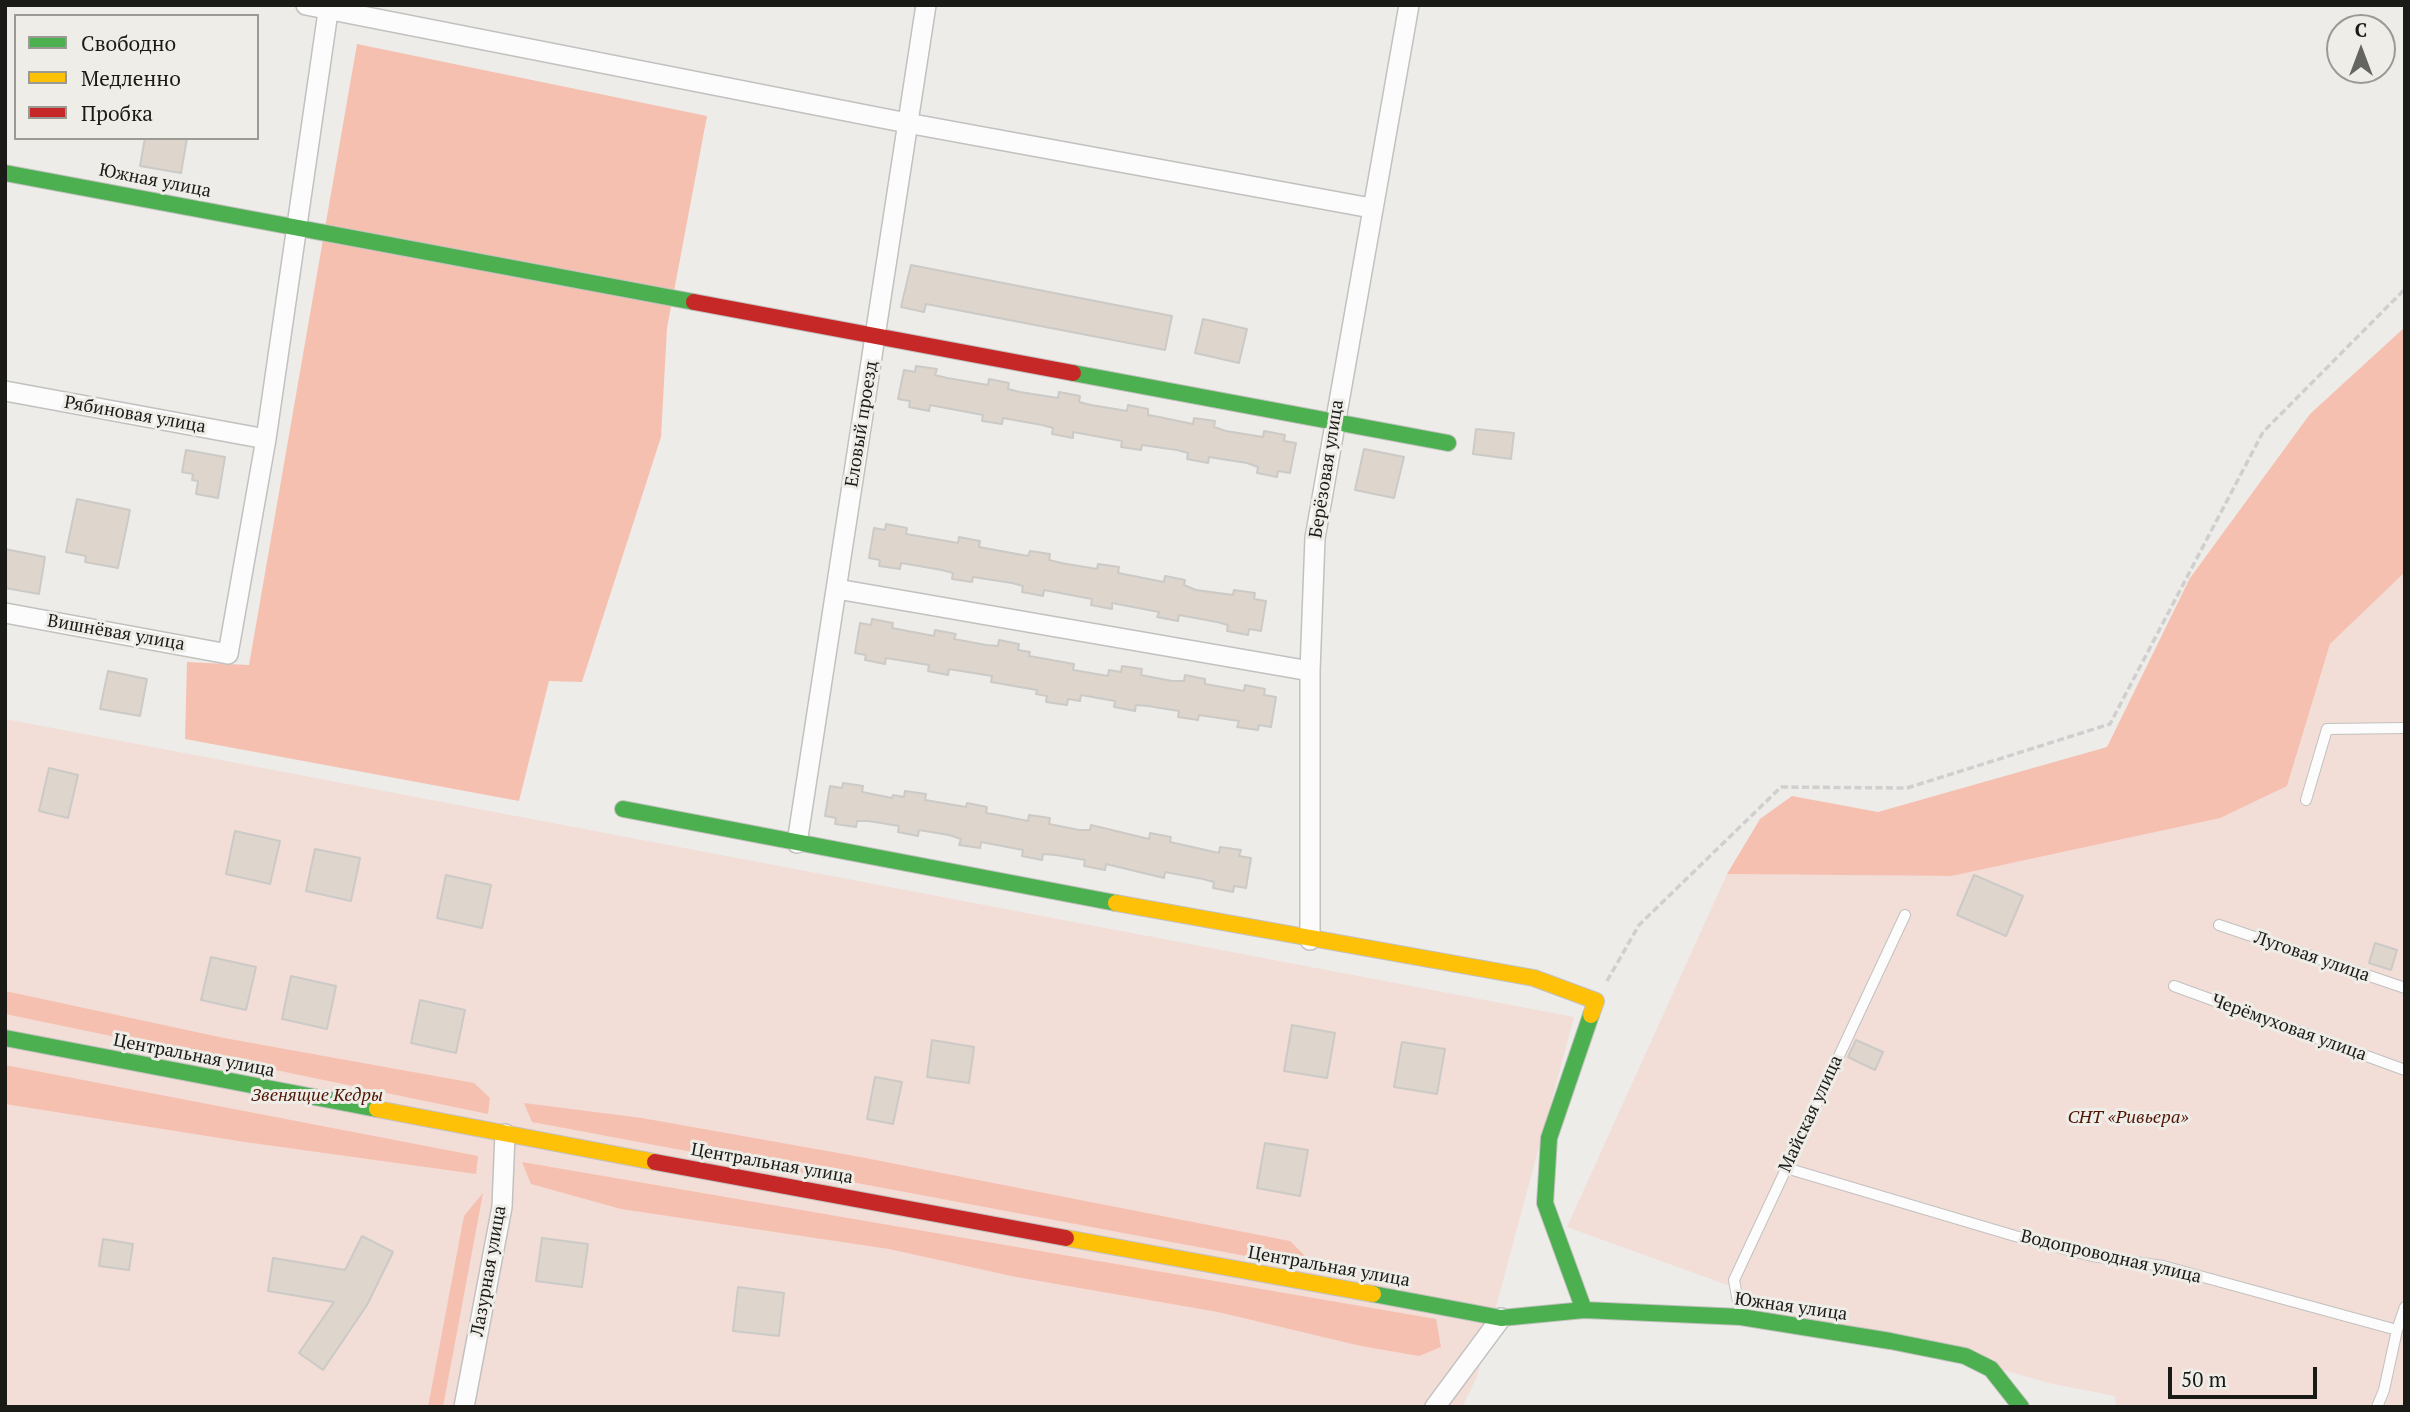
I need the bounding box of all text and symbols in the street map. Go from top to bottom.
legend [14,14,259,140]
north arrow [2326,14,2396,84]
text: С [2355,17,2367,42]
text: Свободно [81,29,176,57]
text: Медленно [81,64,181,92]
text: Пробка [81,99,153,127]
street label: Южная улица [97,160,213,202]
street label: Еловый проезд [841,359,883,489]
street label: Рябиновая улица [63,392,207,438]
street label: Берёзовая улица [1305,398,1349,540]
street label: Вишнёвая улица [46,610,186,656]
street label: Луговая улица [2251,927,2373,987]
street label: Черёмуховая улица [2209,990,2369,1066]
street label: Центральная улица [111,1030,277,1082]
street label: Майская улица [1774,1052,1848,1176]
park label: Звенящие Кедры [251,1085,383,1107]
park label: СНТ «Ривьера» [2067,1107,2189,1129]
street label: Центральная улица [689,1139,855,1189]
street label: Лазурная улица [467,1204,511,1338]
street label: Водопроводная улица [2018,1226,2204,1288]
street label: Центральная улица [1246,1242,1412,1292]
street label: Южная улица [1733,1288,1849,1326]
scale bar [2172,1352,2321,1396]
text: 50 m [2181,1365,2227,1393]

